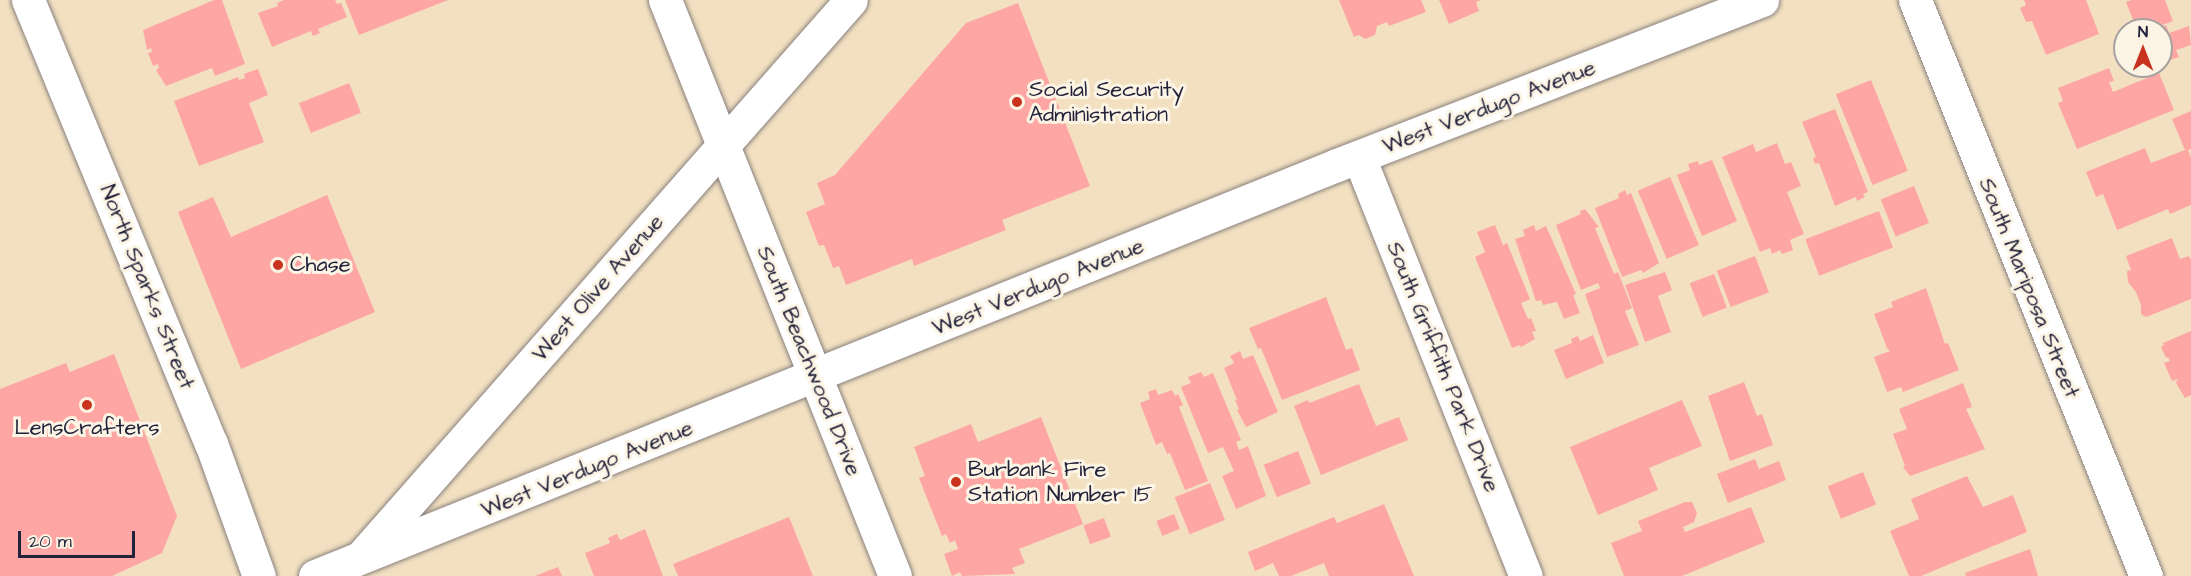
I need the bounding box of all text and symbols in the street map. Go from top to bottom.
north arrow [2113,18,2173,78]
text: N [2138,21,2148,43]
street label: West Verdugo Avenue [1379,54,1599,160]
place label: Social Security Administration [1029,76,1184,128]
marker: Social Security Administration [1010,95,1024,109]
street label: South Mariposa Street [1973,174,2085,402]
street label: North Sparks Street [94,181,200,393]
street label: West Olive Avenue [527,209,669,367]
street label: West Verdugo Avenue [928,233,1148,341]
street label: South Griffith Park Drive [1381,238,1505,496]
street label: South Beachwood Drive [751,242,867,480]
place label: Chase [290,252,351,278]
marker: Chase [271,258,285,272]
marker: LensCrafters [80,398,94,412]
place label: LensCrafters [14,415,160,441]
street label: West Verdugo Avenue [477,415,697,523]
place label: Burbank Fire Station Number 15 [968,456,1152,508]
marker: Burbank Fire Station Number 15 [949,475,963,489]
scale bar [21,519,138,557]
text: 20 m [29,529,72,554]

